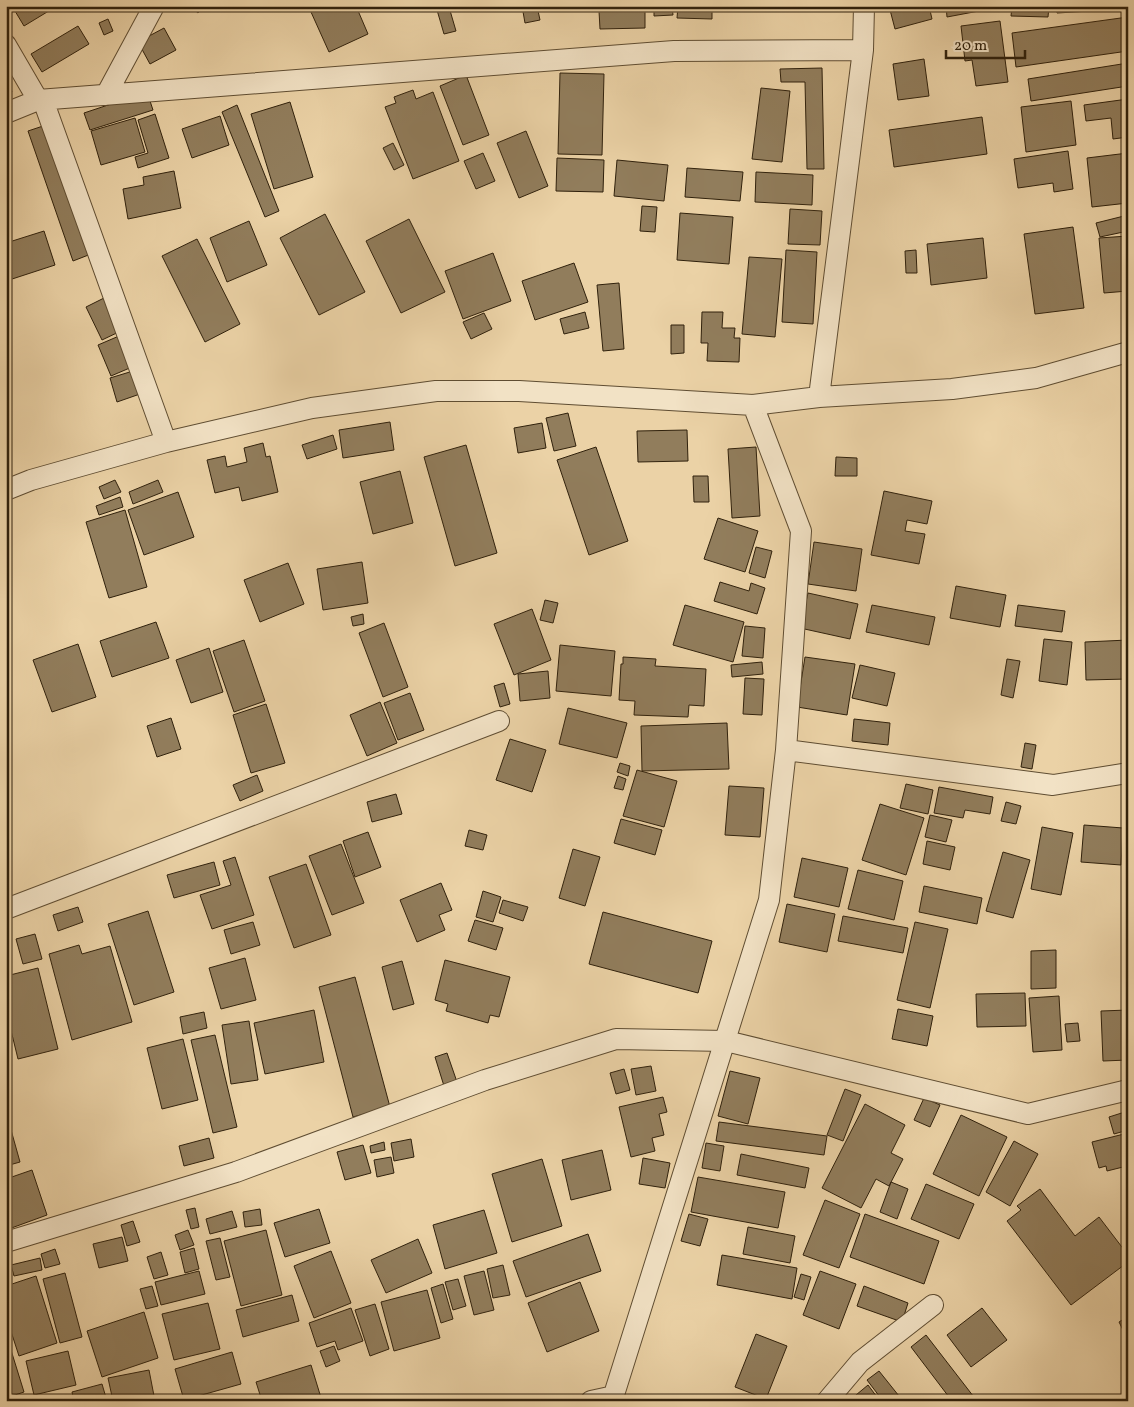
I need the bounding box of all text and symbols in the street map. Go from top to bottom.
scale bar [946,28,1025,60]
text: 20 m [954,36,987,57]

